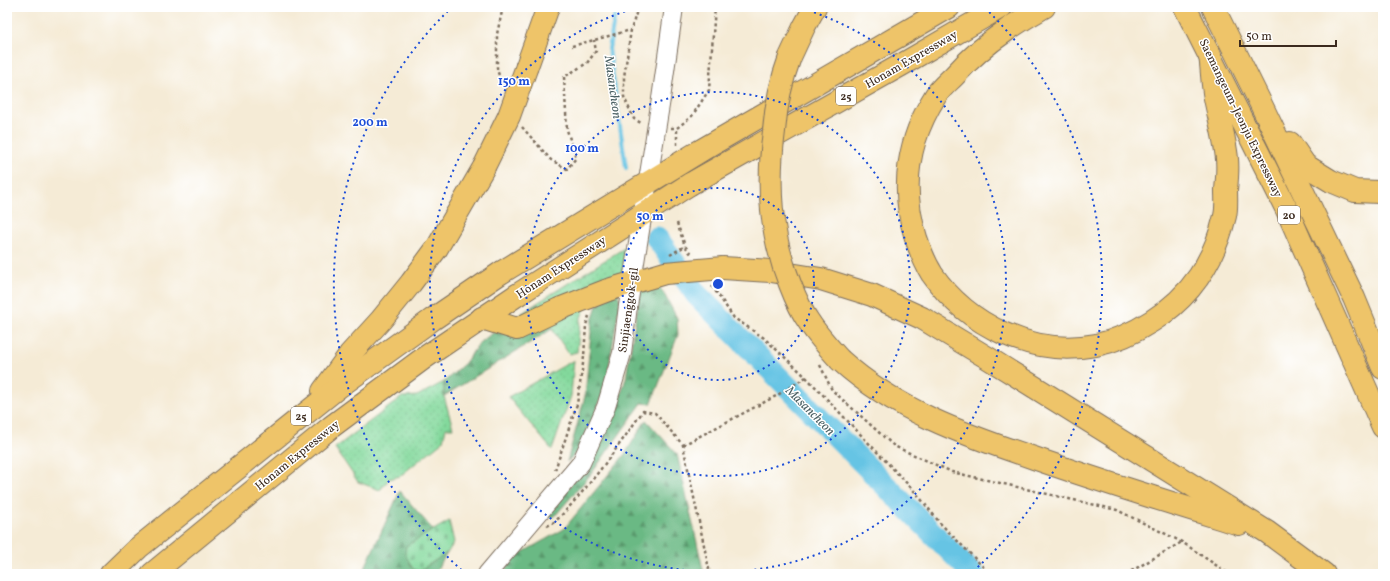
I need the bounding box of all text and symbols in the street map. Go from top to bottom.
scale bar [1240,22,1336,48]
street label: Honam Expressway [862,27,961,93]
text: 50 m [1246,29,1272,45]
street label: Saemangeum-Jeonju Expressway [1195,36,1286,201]
water label: Masancheon [599,54,625,120]
text: 150 m [498,74,530,90]
road number: 25 [836,87,856,105]
text: 200 m [352,115,388,131]
text: 100 m [565,141,599,157]
road number: 20 [1278,206,1300,224]
text: 50 m [636,209,664,225]
street label: Honam Expressway [514,233,610,303]
street label: Sinjiaenggok-gil [615,266,643,354]
centre of rings [711,277,725,291]
water label: Masancheon [780,382,839,440]
road number: 25 [291,407,311,425]
street label: Honam Expressway [252,416,343,495]

